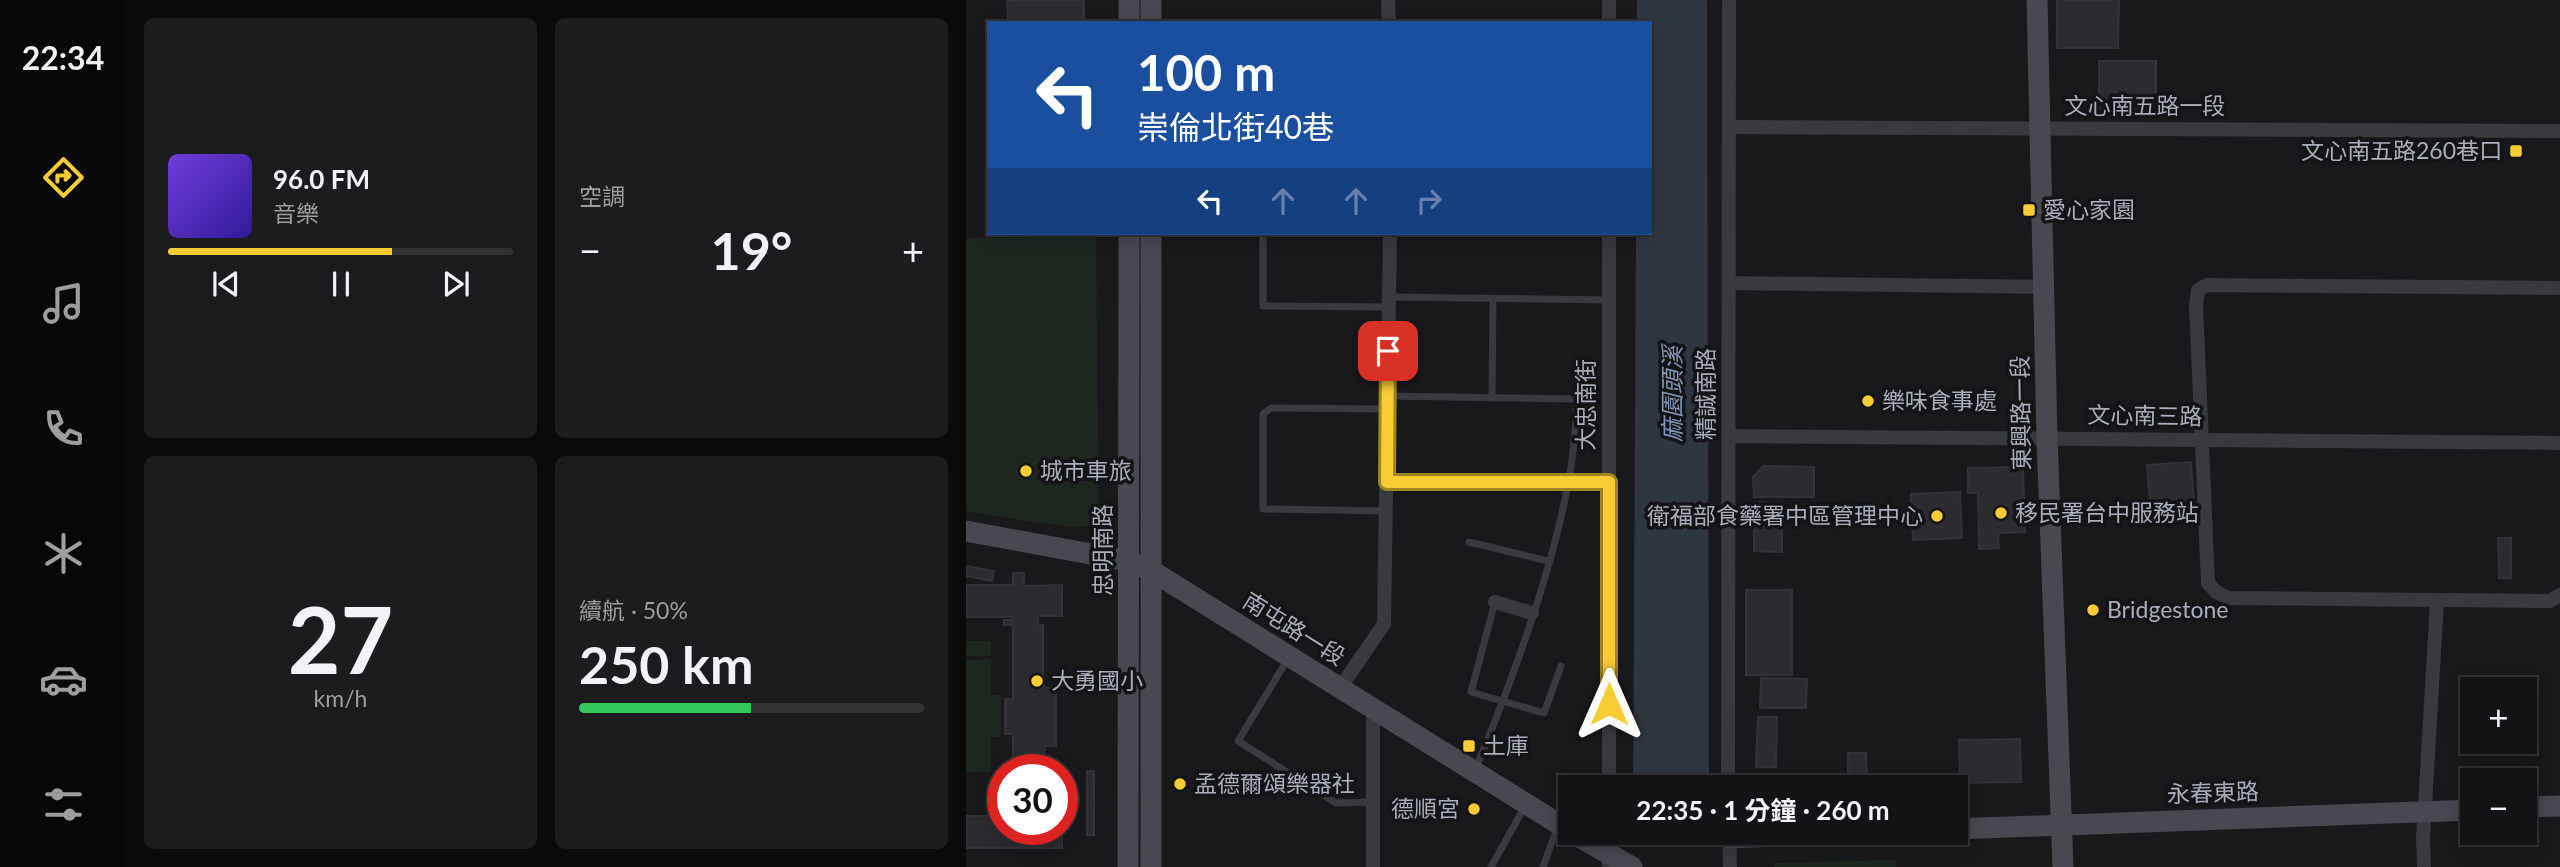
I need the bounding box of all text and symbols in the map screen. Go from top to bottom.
text: 22:34 [22,38,104,77]
text: 100 m [1137,43,1275,101]
icon: left [1022,49,1113,140]
street label: 文心南五路一段 [2065,91,2226,119]
text: 崇倫北街40巷 [1137,107,1334,146]
place label: 文心南五路260巷口 [2301,136,2502,164]
marker: 文心南五路260巷口 [2508,143,2524,159]
icon: directions [39,153,88,202]
text: 96.0 FM [273,163,370,195]
text: 空調 [579,182,625,210]
icon: left [1191,182,1229,220]
icon: ahead [1264,182,1302,220]
icon: ahead [1337,182,1375,220]
icon: right [1410,182,1448,220]
place label: 愛心家園 [2043,195,2135,223]
text: 音樂 [273,199,319,227]
marker: 愛心家園 [2021,202,2037,218]
text: 19° [711,219,792,281]
text: − [579,227,601,273]
text: + [902,227,924,273]
icon: previous [207,265,245,303]
icon: pause [322,265,360,303]
icon: next [437,265,475,303]
icon: music [39,279,88,328]
pin [1358,321,1418,381]
icon: arrive [1369,332,1407,370]
water label: 麻園頭溪 [1657,343,1686,442]
street label: 精誠南路 [1691,348,1719,440]
street label: 東興路一段 [2005,355,2035,471]
street label: 大忠南街 [1571,359,1599,451]
place label: 樂味食事處 [1882,386,1997,414]
marker: 樂味食事處 [1860,393,1876,409]
street label: 文心南三路 [2087,400,2203,430]
icon: phone [39,404,88,453]
place label: 城市車旅 [1040,456,1132,484]
marker: 城市車旅 [1018,463,1034,479]
place label: 移民署台中服務站 [2015,498,2199,526]
place label: 衛福部食藥署中區管理中心 [1647,501,1923,529]
street label: 忠明南路 [1088,504,1116,596]
marker: 移民署台中服務站 [1993,505,2009,521]
marker: 衛福部食藥署中區管理中心 [1929,508,1945,524]
icon: climate [39,529,88,578]
text: 27 [288,584,393,693]
street label: 南屯路一段 [1238,586,1351,670]
place label: Bridgestone [2107,595,2228,623]
text: 續航 · 50% [579,596,688,624]
marker: Bridgestone [2085,602,2101,618]
text: 250 km [579,633,753,695]
icon: car [39,655,88,704]
place label: 大勇國小 [1051,666,1143,694]
position arrow [1572,667,1646,741]
marker: 大勇國小 [1029,673,1045,689]
map controls [2460,677,2537,845]
button: + [2460,677,2537,754]
text: km/h [314,684,367,712]
place label: 土庫 [1483,731,1529,759]
marker: 土庫 [1461,738,1477,754]
speed limit sign: 30 [987,754,1078,845]
button: − [2460,768,2537,845]
place label: 孟德爾頌樂器社 [1194,769,1355,797]
marker: 孟德爾頌樂器社 [1172,776,1188,792]
street label: 永春東路 [2167,776,2259,808]
icon: filters [39,780,88,829]
place label: 德順宮 [1391,794,1460,822]
text: 22:35 · 1 分鐘 · 260 m [1636,794,1890,826]
marker: 德順宮 [1466,801,1482,817]

